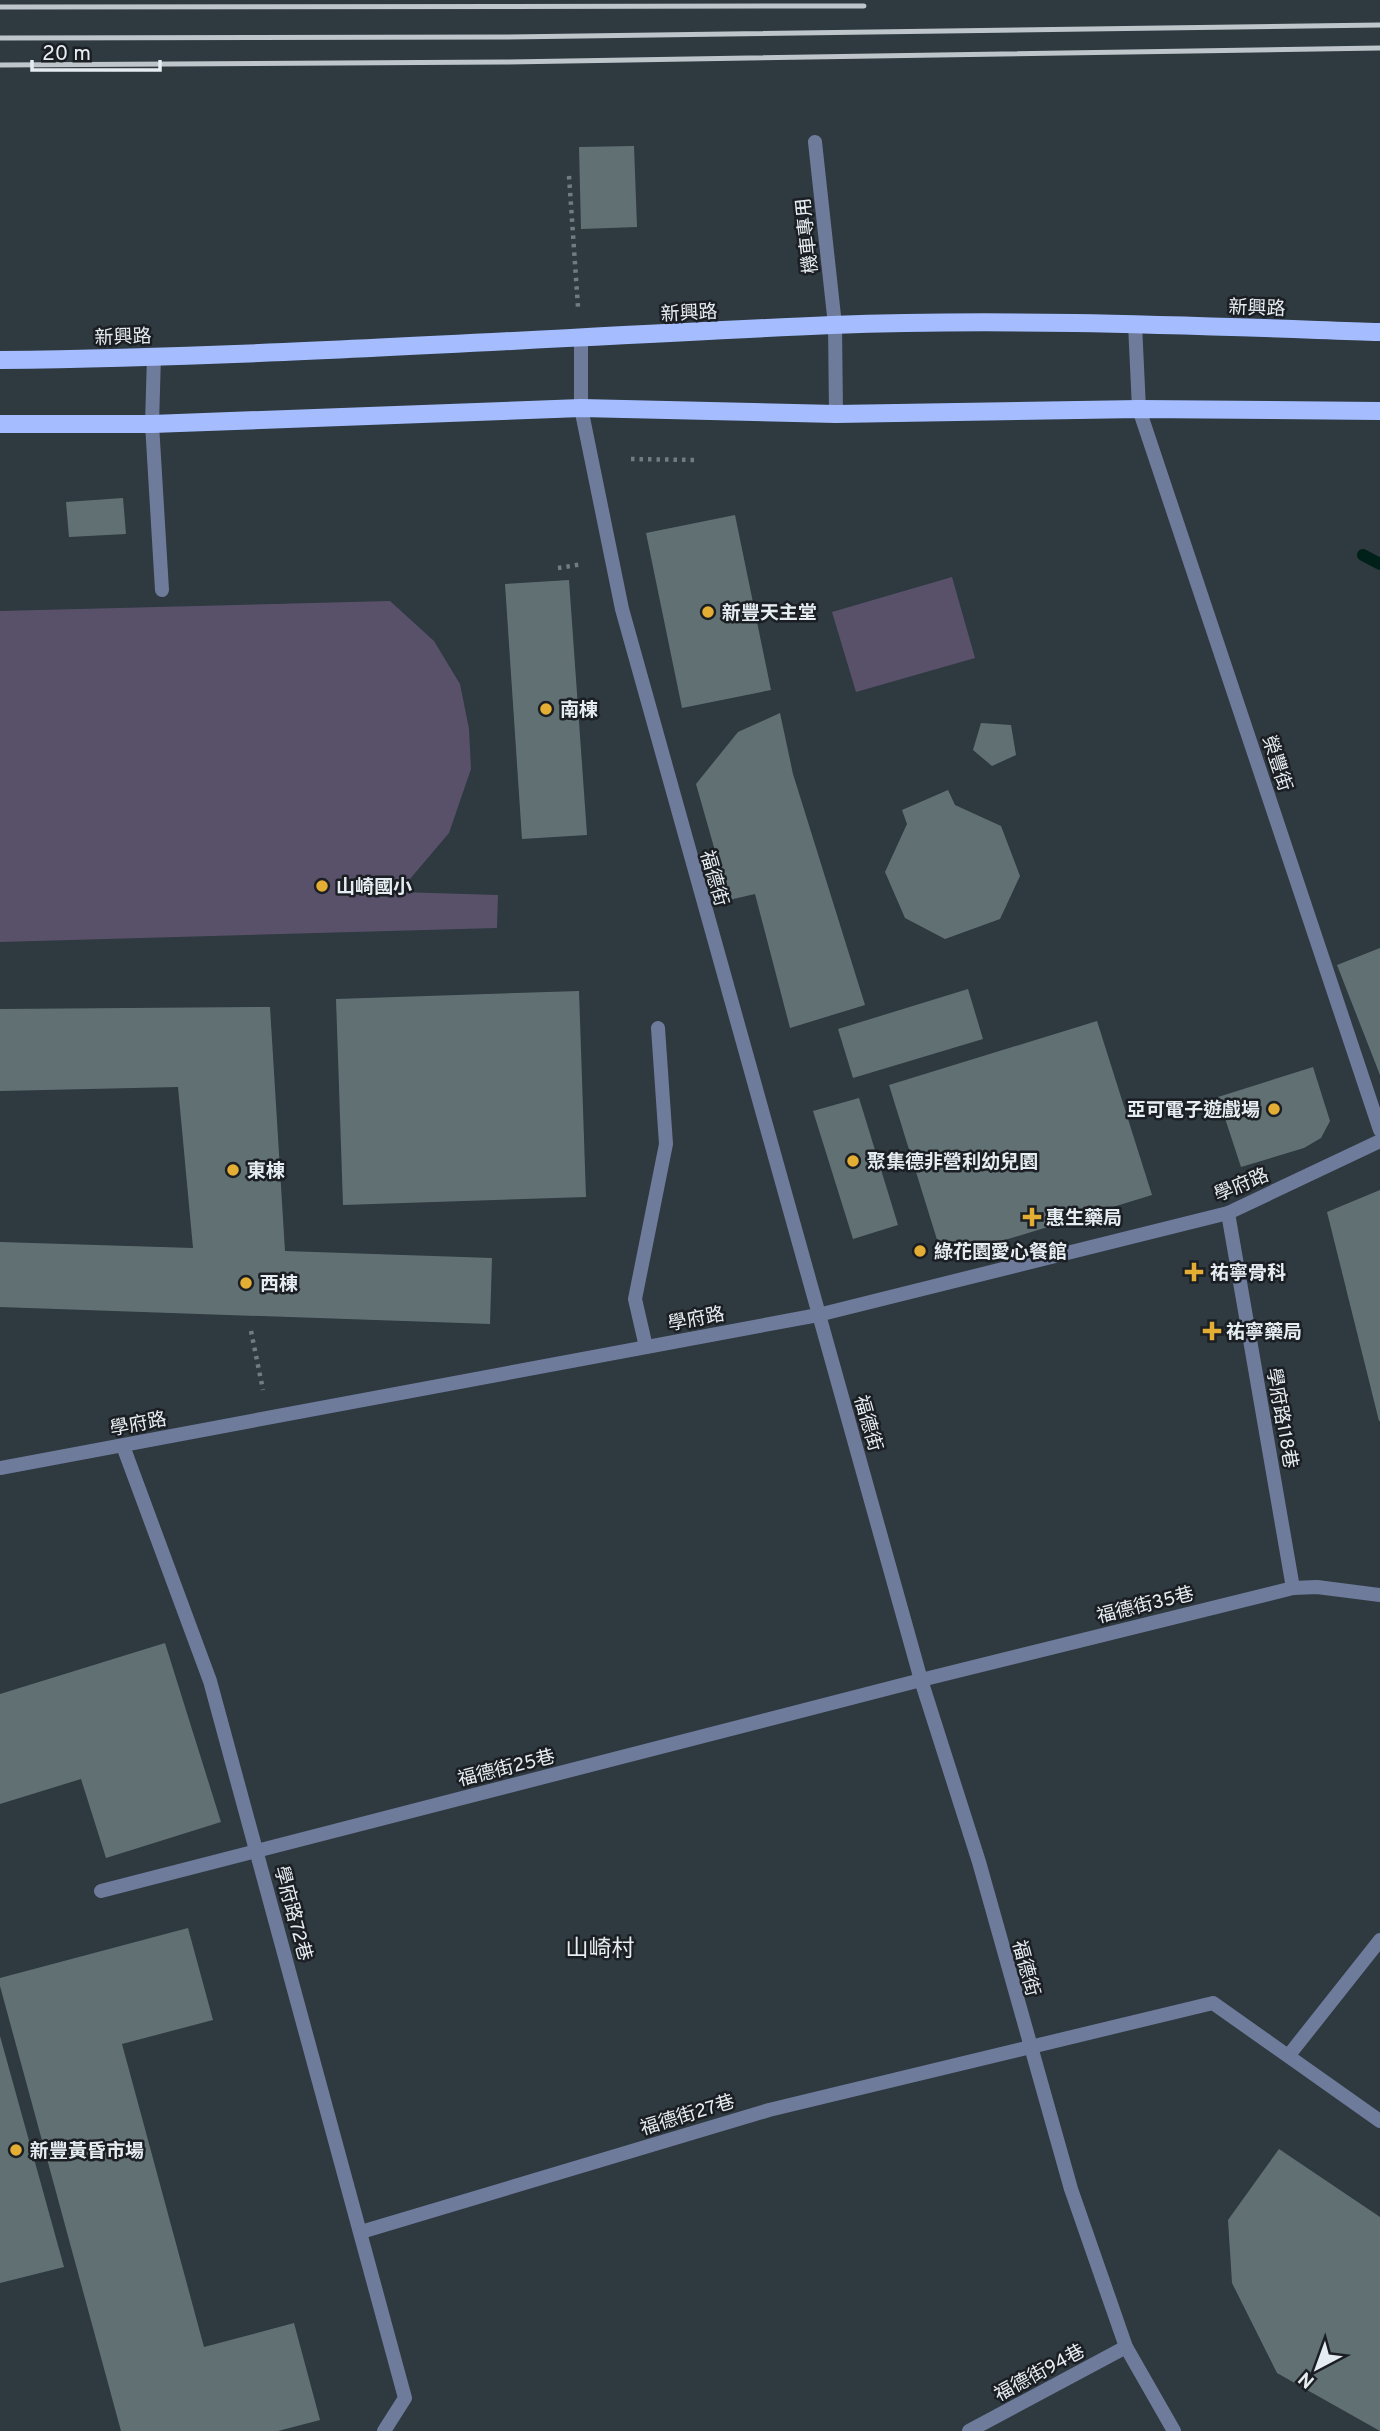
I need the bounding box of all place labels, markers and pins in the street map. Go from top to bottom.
place label: 新豐天主堂 [722,602,817,626]
marker: 新豐天主堂 [700,604,716,620]
place label: 南棟 [560,699,598,723]
marker: 南棟 [538,701,554,717]
place label: 山崎國小 [336,876,412,900]
marker: 山崎國小 [314,878,330,894]
place label: 亞可電子遊戲場 [1127,1099,1260,1123]
marker: 亞可電子遊戲場 [1266,1101,1282,1117]
place label: 聚集德非營利幼兒園 [867,1151,1038,1175]
marker: 聚集德非營利幼兒園 [845,1153,861,1169]
place label: 東棟 [247,1160,285,1184]
marker: 東棟 [225,1162,241,1178]
place label: 惠生藥局 [1046,1207,1122,1231]
marker: 惠生藥局 [1024,1209,1040,1225]
place label: 綠花園愛心餐館 [934,1241,1067,1265]
marker: 綠花園愛心餐館 [912,1243,928,1259]
marker: 祐寧骨科 [1184,1262,1204,1282]
place label: 祐寧骨科 [1210,1262,1286,1286]
place label: 西棟 [260,1273,298,1297]
marker: 西棟 [238,1275,254,1291]
place label: 祐寧藥局 [1226,1321,1302,1345]
marker: 祐寧藥局 [1204,1323,1220,1339]
place label: 新豐黃昏市場 [30,2140,144,2164]
marker: 新豐黃昏市場 [8,2142,24,2158]

